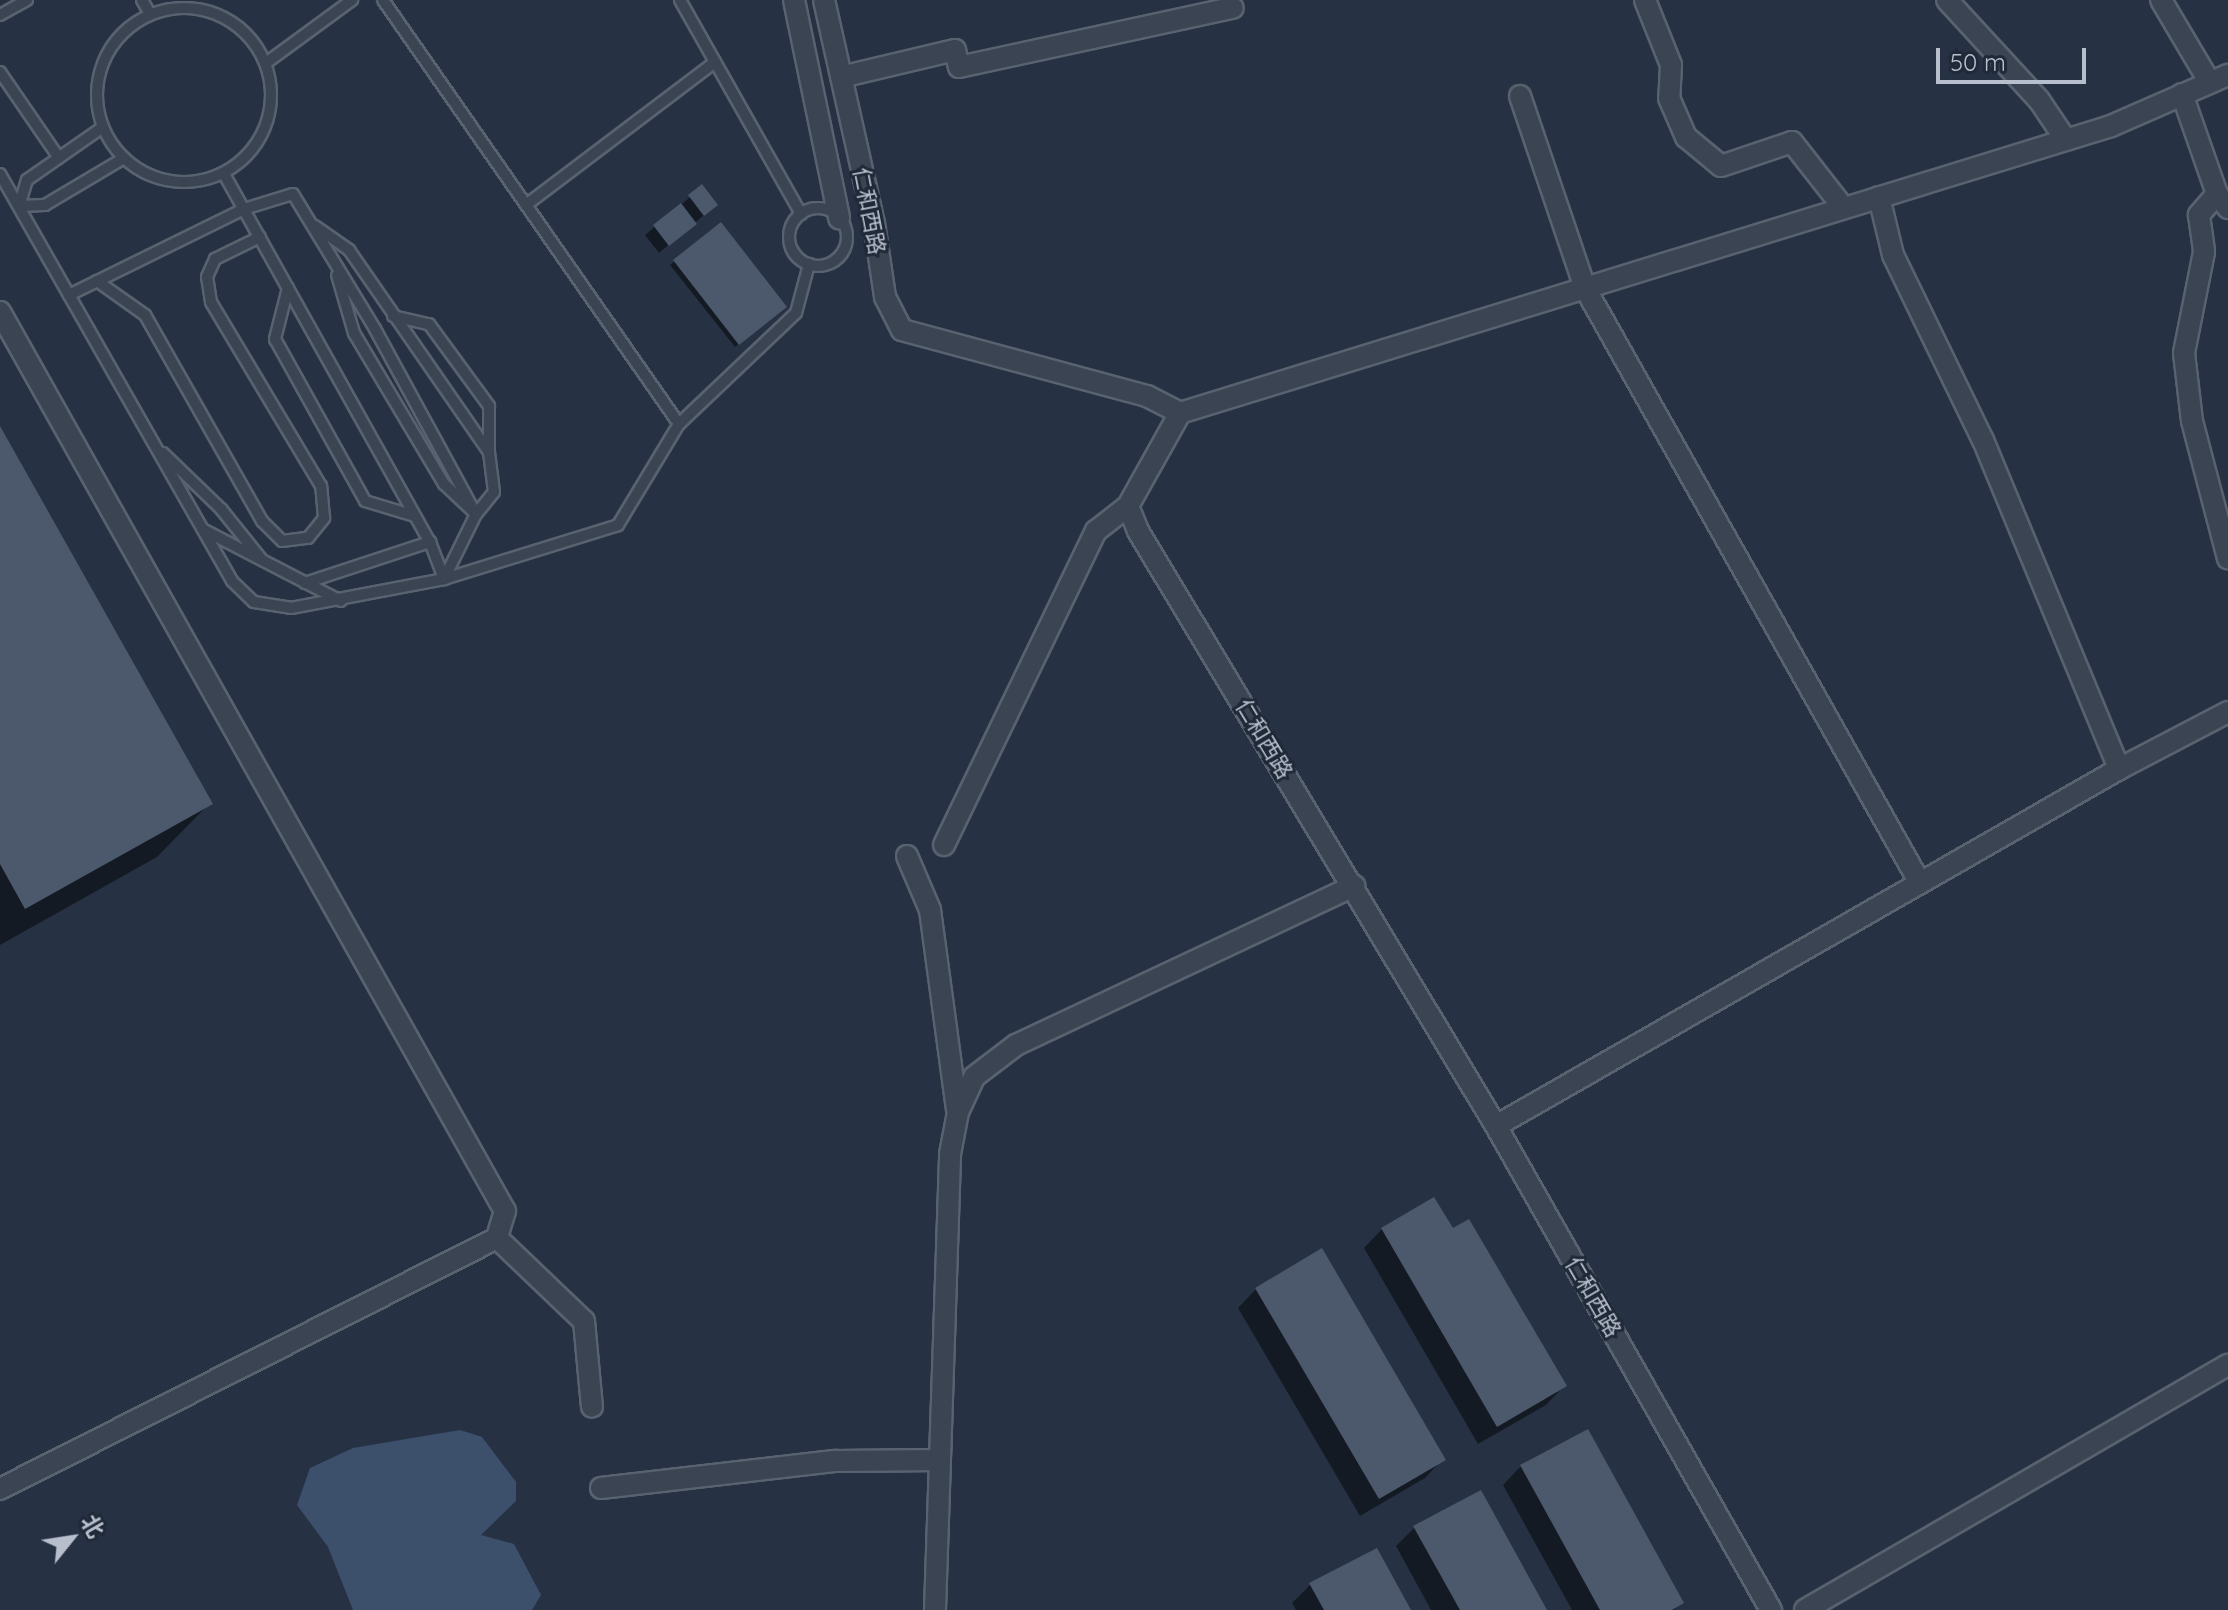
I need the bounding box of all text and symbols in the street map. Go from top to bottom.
scale bar [1940,32,2090,82]
text: 50 m [1950,47,2006,77]
street label: 仁和西路 [848,165,890,257]
street label: 仁和西路 [1230,694,1298,784]
street label: 仁和西路 [1560,1252,1626,1342]
north arrow [32,1498,112,1578]
text: 北 [75,1509,110,1543]

